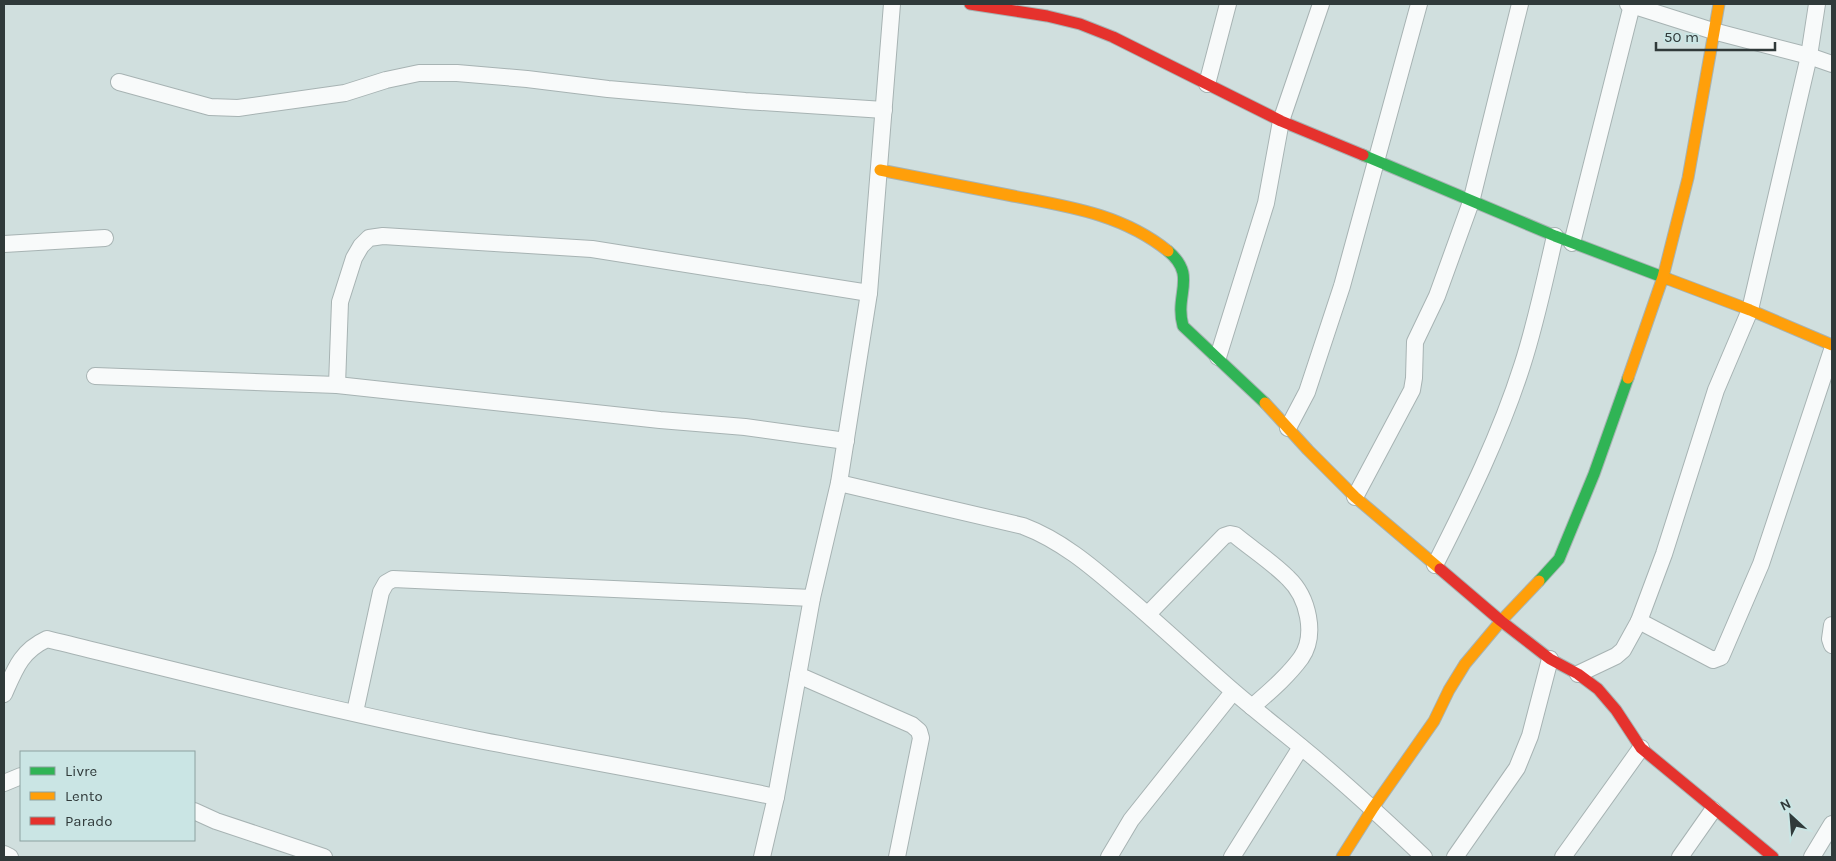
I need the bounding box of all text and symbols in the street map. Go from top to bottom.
scale bar [1656,20,1775,52]
text: 50 m [1664,28,1699,46]
legend [20,751,195,841]
text: Livre [65,762,97,780]
text: Lento [65,787,103,805]
north arrow [1766,791,1816,841]
text: N [1777,795,1794,815]
text: Parado [65,812,112,830]

